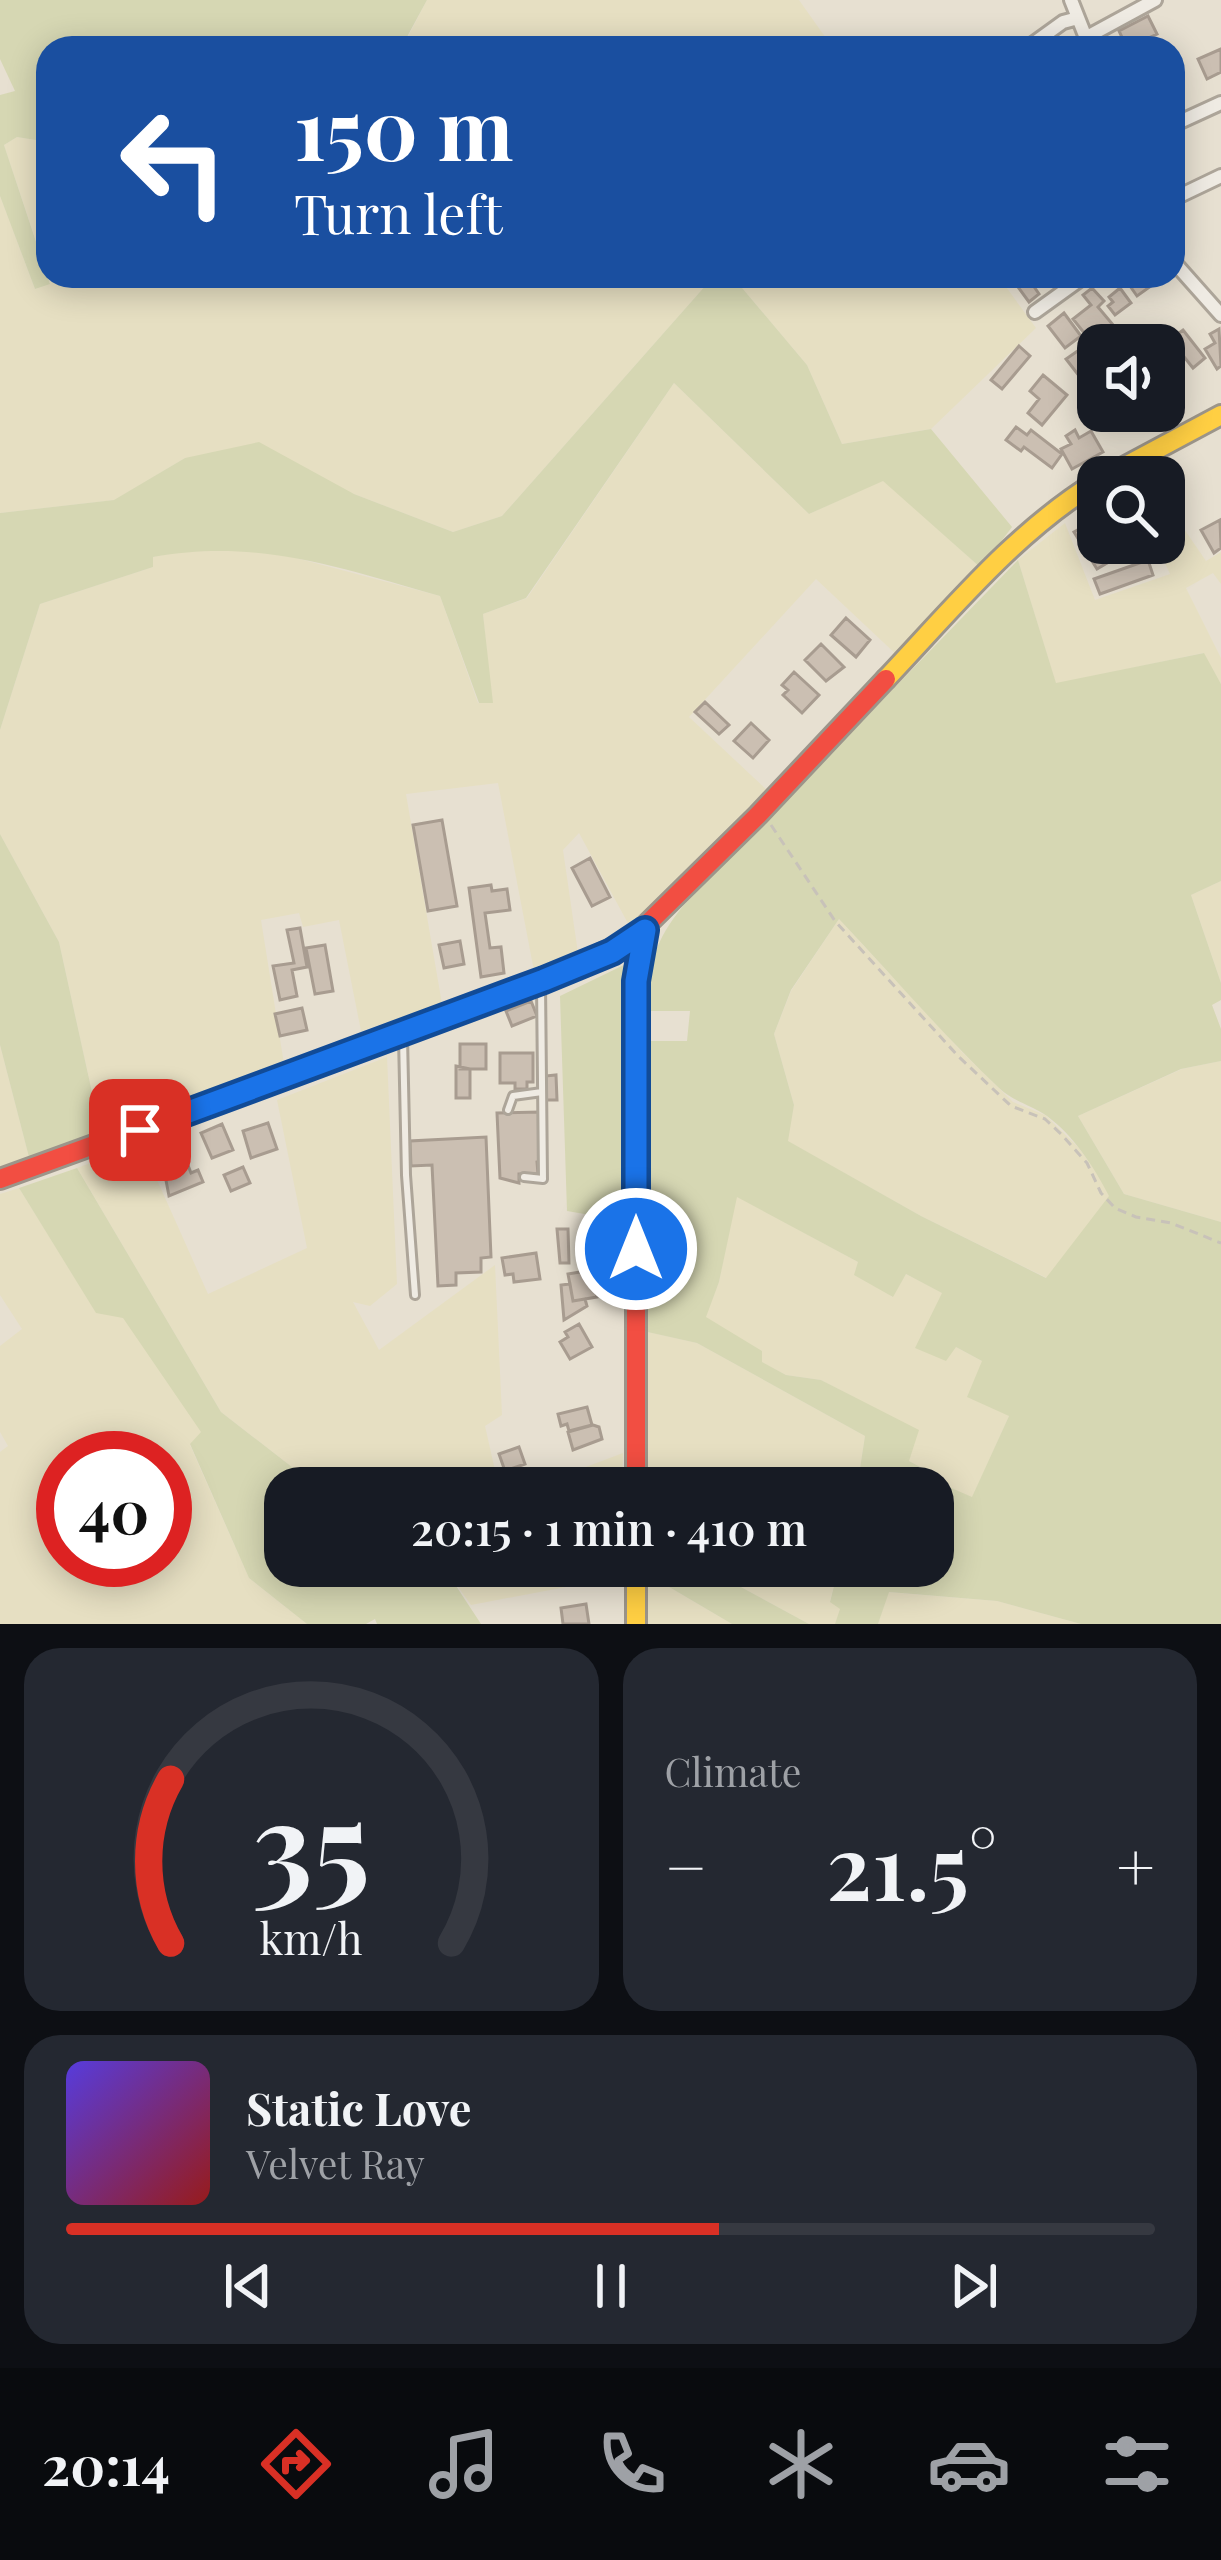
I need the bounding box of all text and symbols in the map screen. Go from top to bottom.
text: 150 m [294,70,514,182]
icon: left [96,84,252,240]
text: Turn left [294,177,503,249]
map controls [1077,324,1185,564]
button: sound [1077,324,1185,432]
button: search [1077,456,1185,564]
pin [89,1079,191,1181]
icon: arrive [107,1097,173,1163]
position arrow [573,1186,699,1312]
speed limit sign: 40 [36,1431,192,1587]
text: 20:15 · 1 min · 410 m [411,1497,807,1557]
text: Climate [665,1745,802,1797]
text: 35 [252,1757,370,1923]
text: 21.5° [826,1804,997,1924]
text: − [665,1821,707,1909]
text: + [1116,1821,1155,1909]
text: km/h [260,1908,363,1965]
text: Static Love [246,2077,471,2137]
text: Velvet Ray [246,2137,425,2189]
icon: previous [215,2253,281,2319]
icon: pause [578,2253,644,2319]
icon: next [941,2253,1007,2319]
icon: directions [254,2422,338,2506]
icon: music [422,2422,506,2506]
icon: phone [590,2422,674,2506]
icon: climate [759,2422,843,2506]
icon: car [927,2422,1011,2506]
icon: filters [1095,2422,1179,2506]
text: 20:14 [42,2428,170,2500]

